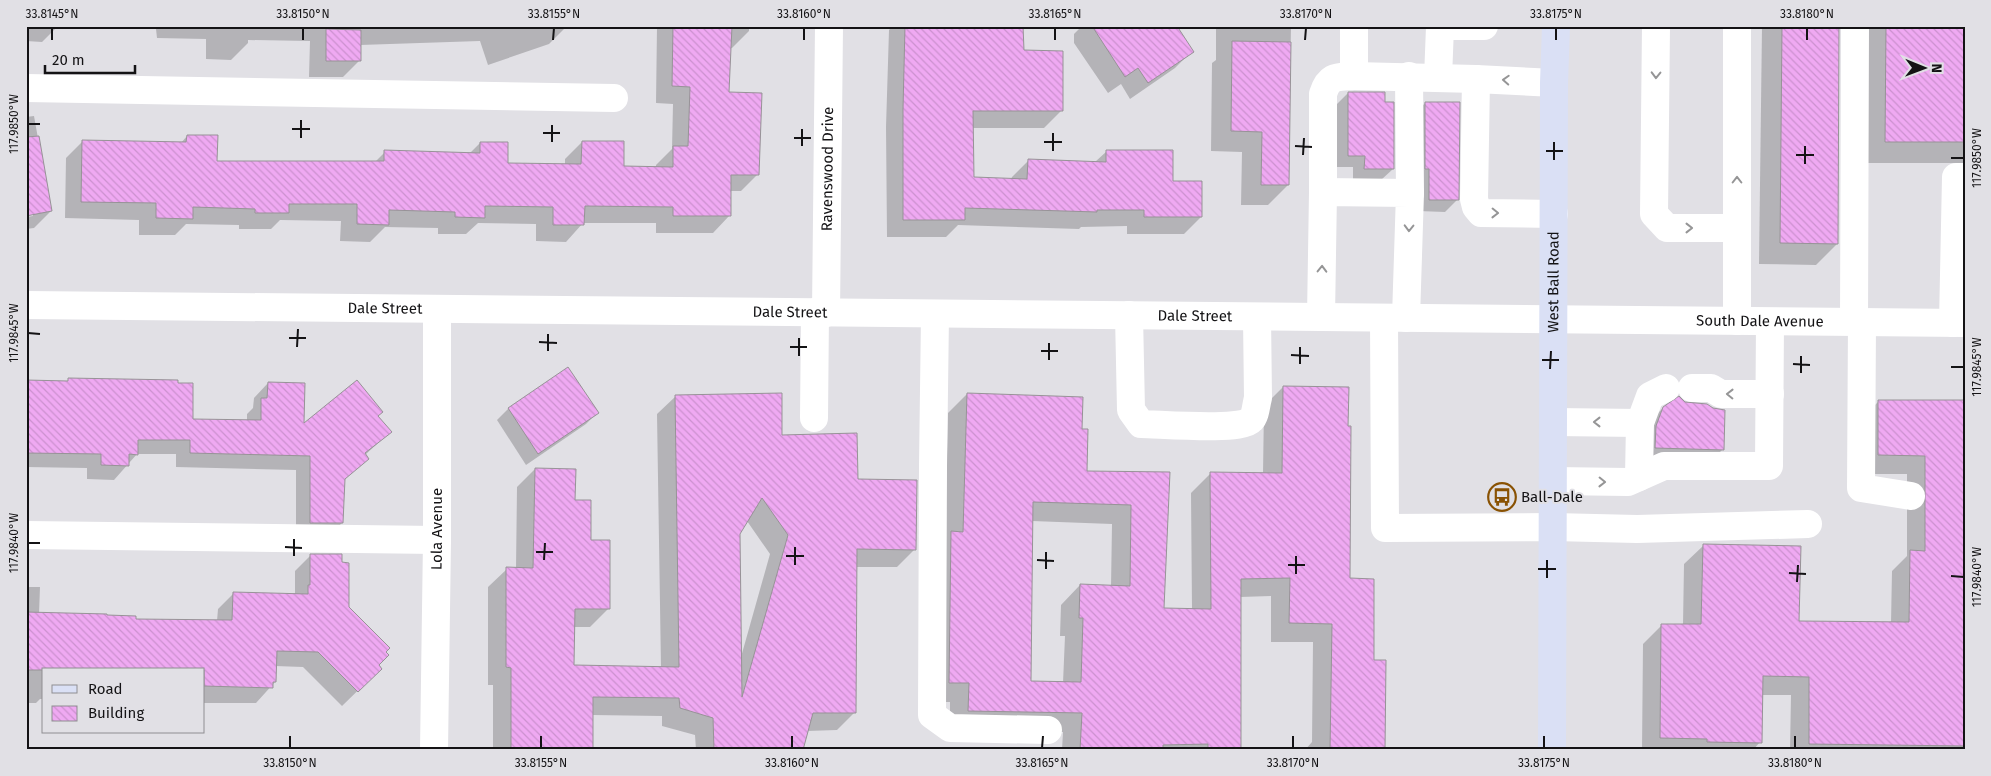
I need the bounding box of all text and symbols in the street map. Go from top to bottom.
text: 33.8145°N [26,7,78,21]
text: 33.8150°N [276,7,330,21]
text: 33.8155°N [528,7,580,21]
text: 33.8160°N [777,7,831,21]
text: 33.8165°N [1028,7,1082,21]
text: 33.8170°N [1280,7,1332,21]
text: 33.8175°N [1530,7,1582,21]
text: 33.8180°N [1780,7,1834,21]
scale bar [45,42,135,74]
north arrow [1898,42,1948,92]
text: 20 m [52,51,85,69]
text: N [1928,63,1945,73]
one-way arrow [1651,72,1661,79]
one-way arrow [1502,75,1510,86]
text: 117.9850°W [7,94,21,154]
street label: Ravenswood Drive [818,107,837,231]
text: 117.9850°W [1970,128,1984,188]
one-way arrow [1732,175,1742,183]
one-way arrow [1492,208,1499,218]
one-way arrow [1686,223,1693,233]
one-way arrow [1404,224,1414,232]
street label: West Ball Road [1544,231,1563,333]
one-way arrow [1317,265,1327,272]
street label: Dale Street [348,299,423,318]
text: 117.9845°W [7,303,21,363]
street label: Dale Street [752,303,828,321]
street label: Dale Street [1157,307,1233,325]
street label: South Dale Avenue [1696,312,1824,331]
text: 117.9845°W [1970,337,1984,397]
one-way arrow [1726,389,1734,399]
one-way arrow [1592,417,1600,427]
one-way arrow [1599,477,1607,487]
bus stop icon: Ball-Dale [1487,482,1517,512]
street label: Lola Avenue [428,488,446,570]
place label: Ball-Dale [1521,488,1583,506]
text: 117.9840°W [7,513,21,573]
text: 117.9840°W [1970,547,1984,607]
legend [42,668,205,734]
text: Road [88,680,123,698]
text: Building [88,704,144,722]
text: 33.8150°N [263,756,317,770]
text: 33.8155°N [515,756,567,770]
text: 33.8160°N [765,756,819,770]
text: 33.8165°N [1015,756,1069,770]
text: 33.8170°N [1267,756,1319,770]
text: 33.8175°N [1518,756,1570,770]
text: 33.8180°N [1768,756,1822,770]

